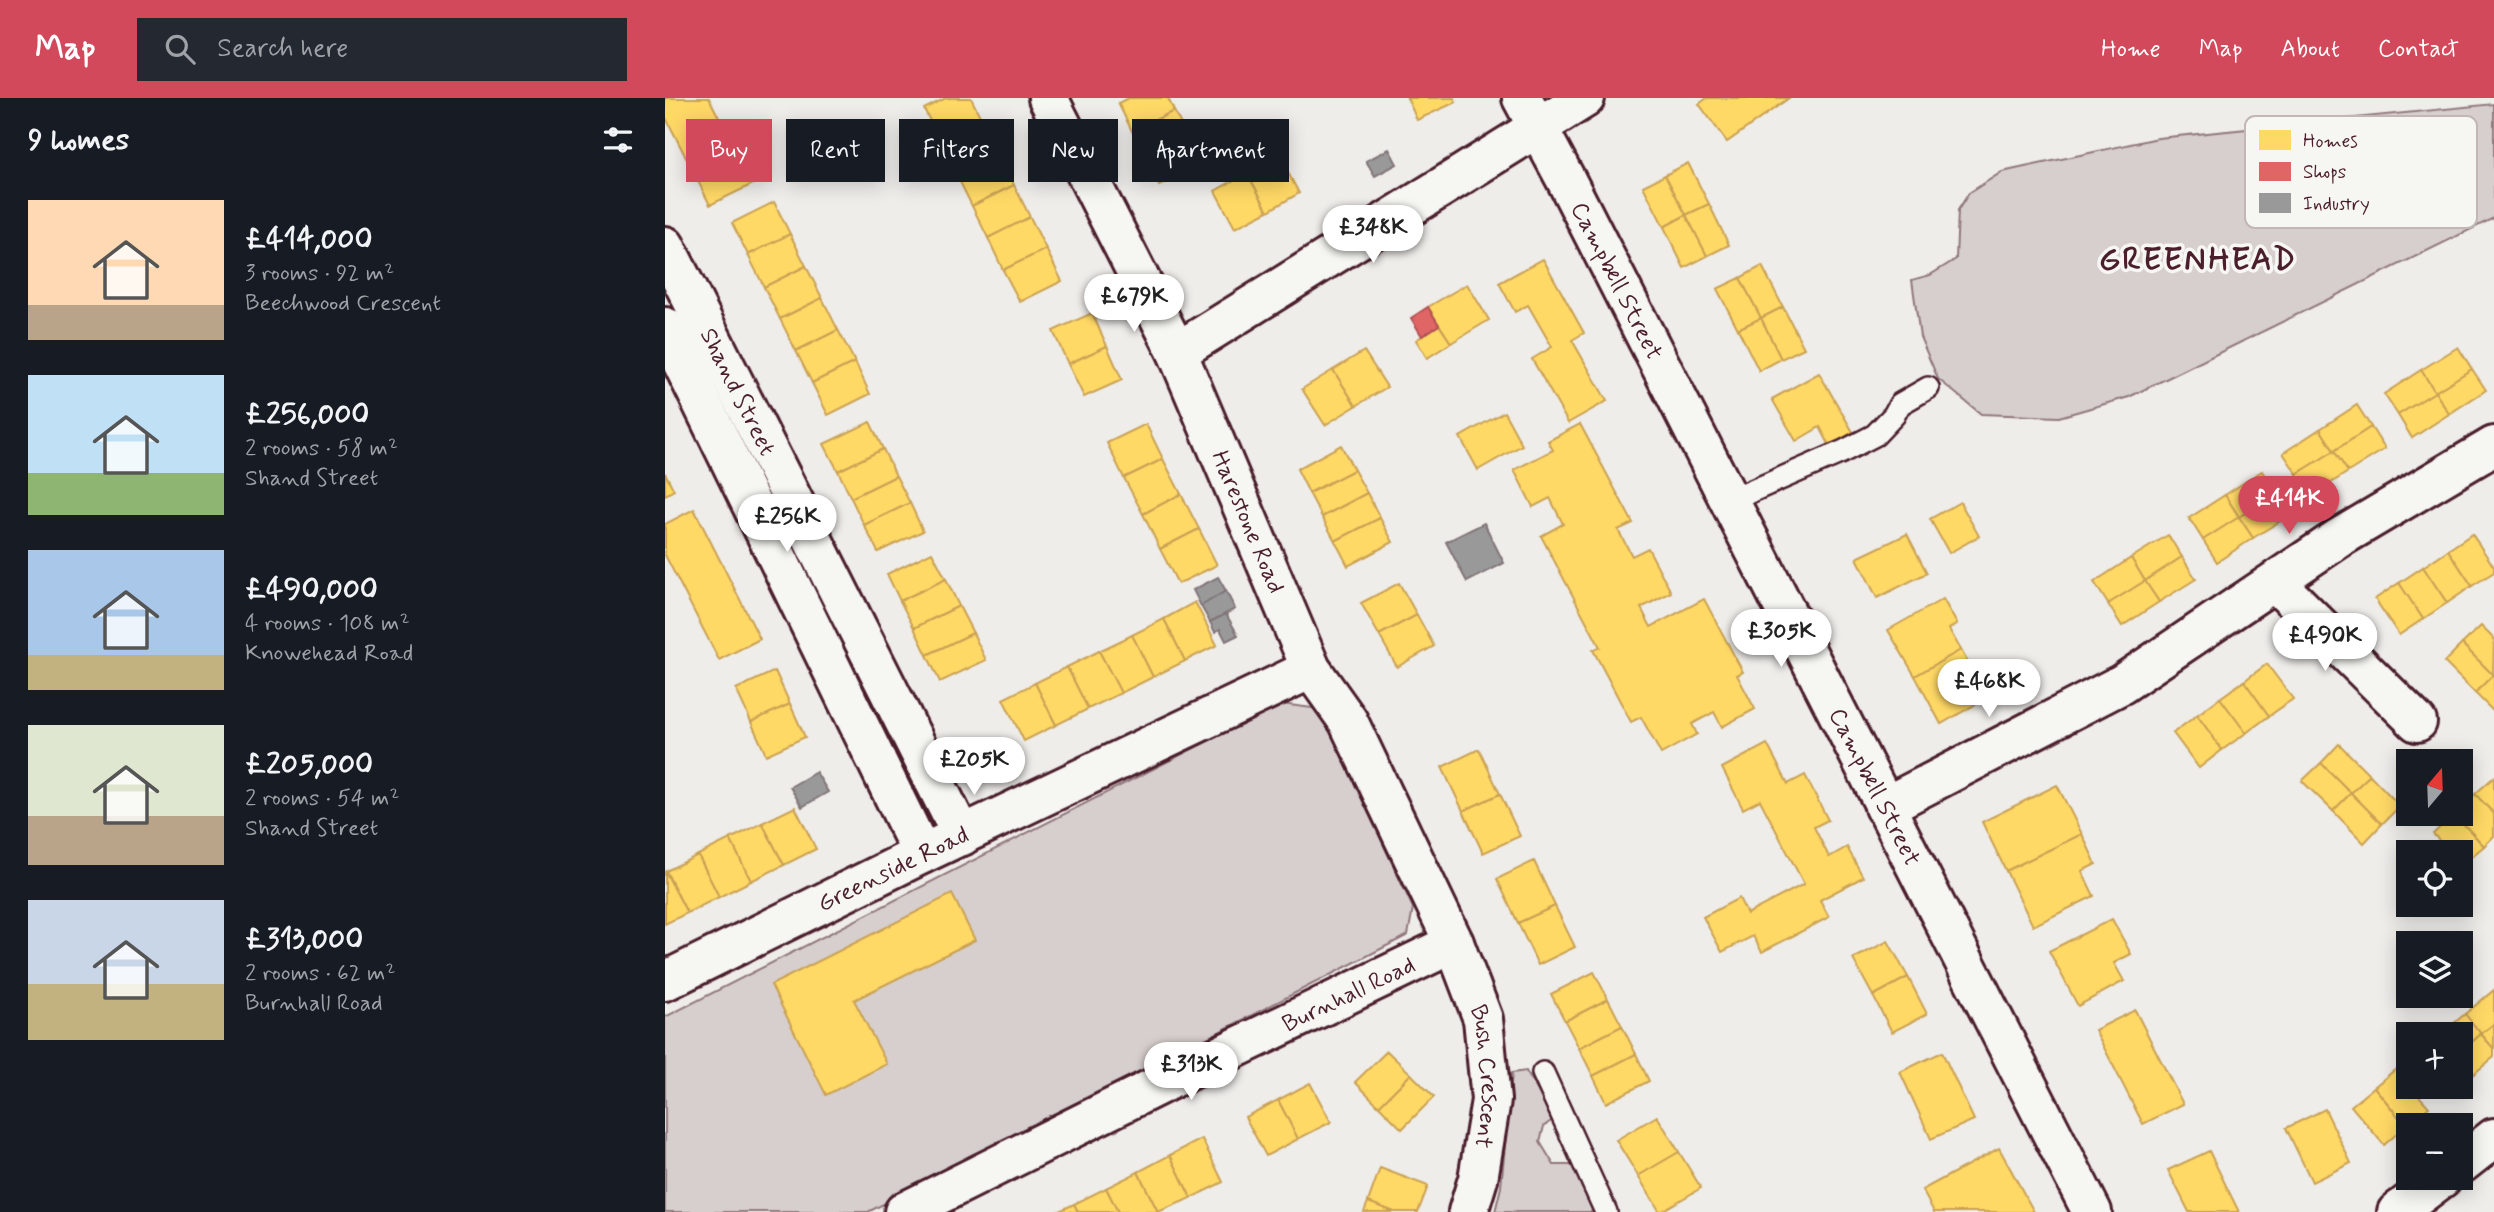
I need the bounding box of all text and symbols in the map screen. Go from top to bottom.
search box [137,18,627,81]
text: Map [35,27,95,71]
icon: search [161,30,199,68]
text: Search here [217,32,348,66]
text: Home [2101,34,2161,65]
text: Map [2199,34,2243,65]
text: About [2281,34,2340,65]
text: Contact [2378,34,2459,65]
legend [2245,116,2477,228]
chip: Buy [686,119,772,182]
chip: Rent [786,119,885,182]
chip: Filters [899,119,1014,182]
chip: New [1028,119,1118,182]
chip: Apartment [1132,119,1289,182]
text: 9 homes [28,121,129,160]
icon: filters [599,121,637,159]
text: Homes [2303,129,2358,154]
text: Shops [2303,160,2346,185]
text: Industry [2303,192,2370,217]
street label: Campbell Street [1563,197,1669,366]
pin: £348K [1324,206,1422,265]
text: £348K [1338,213,1408,243]
text: £414,000 [245,220,373,259]
icon: home [84,228,168,312]
district label: GREENHEAD [2099,239,2297,281]
text: 3 rooms · 92 m² [245,259,394,289]
pin: £679K [1085,274,1183,334]
text: £679K [1100,282,1168,312]
text: Beechwood Crescent [245,289,441,319]
street label: Shand Street [692,323,782,461]
text: £256,000 [245,395,369,434]
icon: home [84,403,168,487]
text: 2 rooms · 58 m² [245,434,398,464]
street label: Harestone Road [1203,446,1291,598]
text: Shand Street [245,464,378,494]
pin: £414K [2240,476,2338,536]
text: £414K [2254,484,2324,514]
pin: £256K [738,494,836,554]
text: £256K [754,502,820,532]
text: £490,000 [245,570,378,609]
icon: home [84,578,168,662]
text: 4 rooms · 108 m² [245,609,410,639]
pin: £305K [1732,610,1830,669]
pin: £490K [2276,614,2374,673]
text: £305K [1747,617,1815,647]
text: £490K [2288,621,2362,651]
text: Knowehead Road [245,639,413,669]
pin: £468K [1940,660,2038,719]
text: £468K [1954,667,2024,697]
street label: Campbell Street [1821,703,1927,872]
pin: £205K [925,738,1023,797]
text: £205,000 [245,745,373,784]
text: £205K [939,745,1009,775]
north arrow [2396,749,2473,826]
map controls [2396,749,2473,1190]
icon: home [84,753,168,837]
text: 2 rooms · 54 m² [245,784,399,814]
text: Shand Street [245,814,378,844]
street label: Greenside Road [813,820,974,920]
button: locate [2396,840,2473,917]
text: £313,000 [245,920,363,959]
icon: home [84,928,168,1012]
button: layers [2396,931,2473,1008]
street label: Burnhall Road [1277,950,1420,1040]
text: 2 rooms · 62 m² [245,959,396,989]
text: Burnhall Road [245,989,383,1019]
street label: Bush Crescent [1462,1000,1505,1150]
button: + [2396,1022,2473,1099]
pin: £313K [1142,1042,1240,1102]
text: £313K [1160,1050,1222,1080]
button: − [2396,1113,2473,1190]

